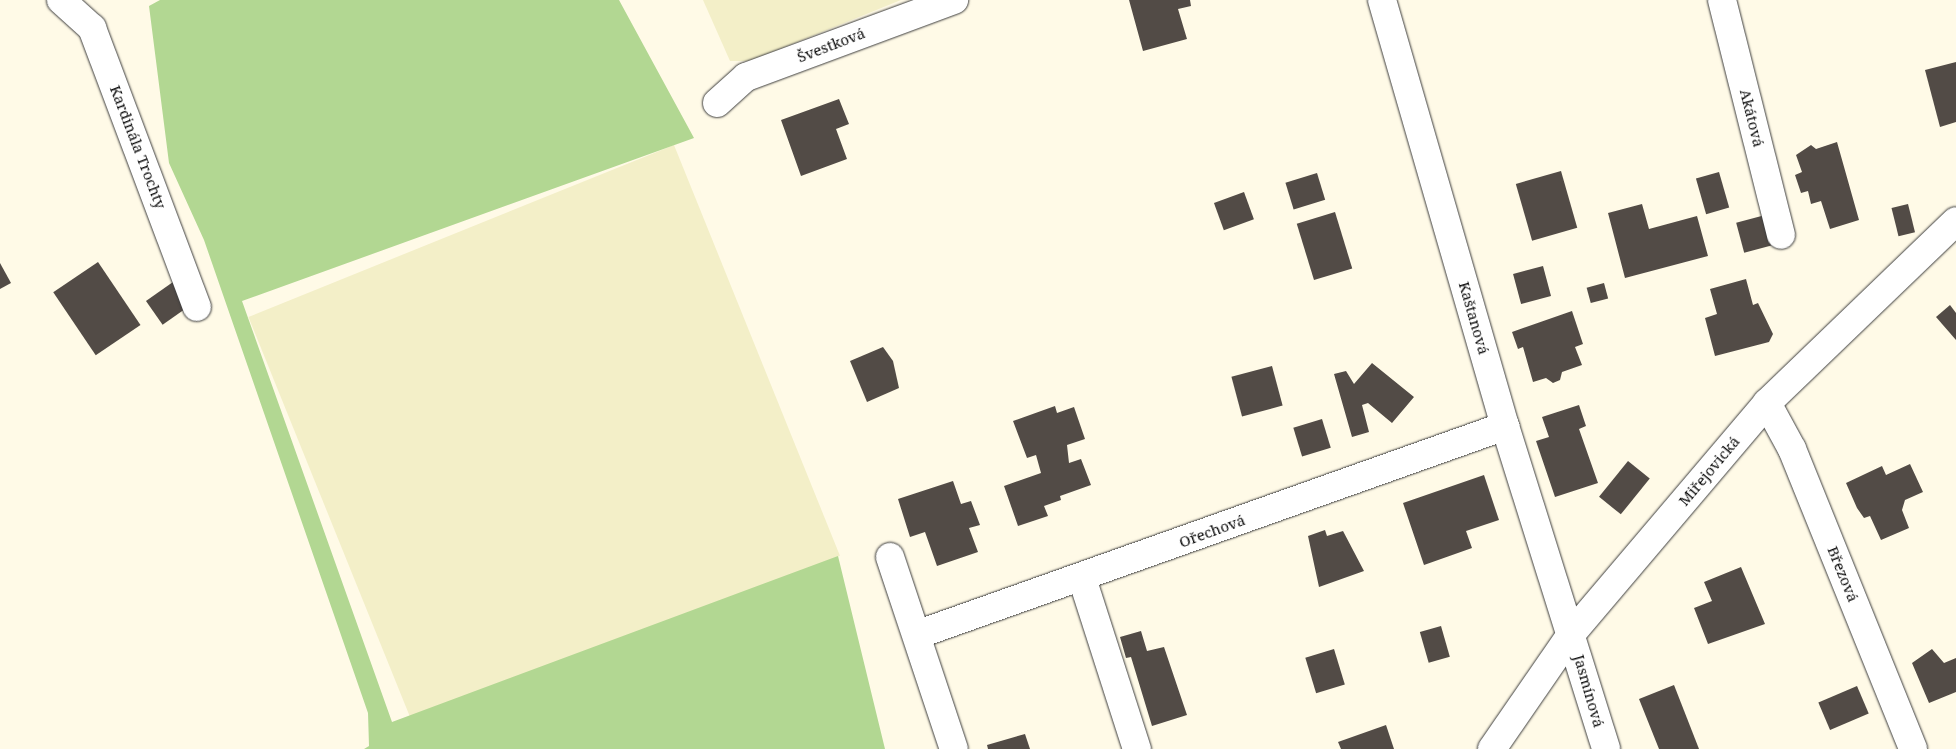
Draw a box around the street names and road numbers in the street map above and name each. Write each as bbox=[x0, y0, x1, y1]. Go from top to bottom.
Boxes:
street label: Švestková bbox=[795, 24, 867, 66]
street label: Kardinála Trochty bbox=[106, 83, 170, 211]
street label: Akátová bbox=[1736, 87, 1768, 149]
street label: Kaštanová bbox=[1455, 280, 1493, 356]
street label: Miřejovická bbox=[1675, 433, 1743, 509]
street label: Ořechová bbox=[1177, 511, 1247, 551]
street label: Březová bbox=[1824, 544, 1862, 604]
street label: Jasmínová bbox=[1570, 652, 1608, 730]

